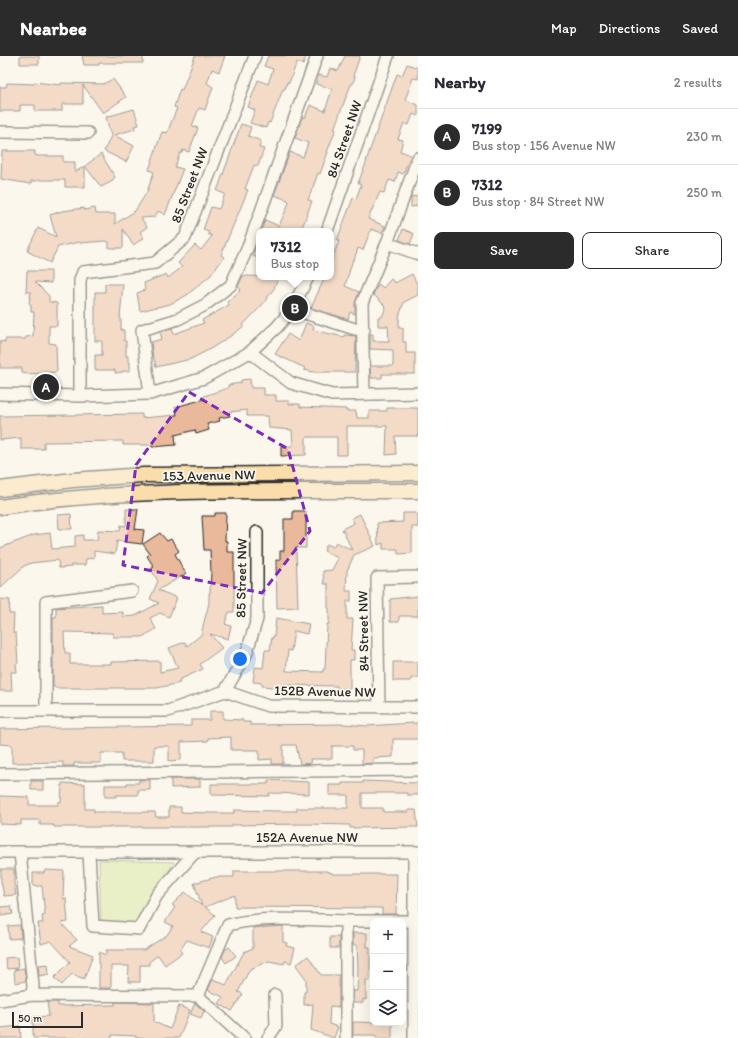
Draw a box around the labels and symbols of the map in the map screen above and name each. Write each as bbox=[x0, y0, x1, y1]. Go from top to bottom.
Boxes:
street label: 84 Street NW bbox=[323, 98, 366, 180]
street label: 85 Street NW bbox=[167, 145, 212, 225]
pin: B bbox=[282, 293, 308, 323]
pin: A bbox=[33, 372, 59, 402]
street label: 153 Avenue NW bbox=[162, 466, 256, 485]
street label: 85 Street NW bbox=[232, 538, 251, 618]
street label: 84 Street NW bbox=[354, 590, 373, 672]
your location bbox=[230, 649, 250, 669]
street label: 152B Avenue NW bbox=[274, 682, 376, 701]
street label: 152A Avenue NW bbox=[256, 829, 358, 846]
scale bar bbox=[12, 1010, 83, 1029]

